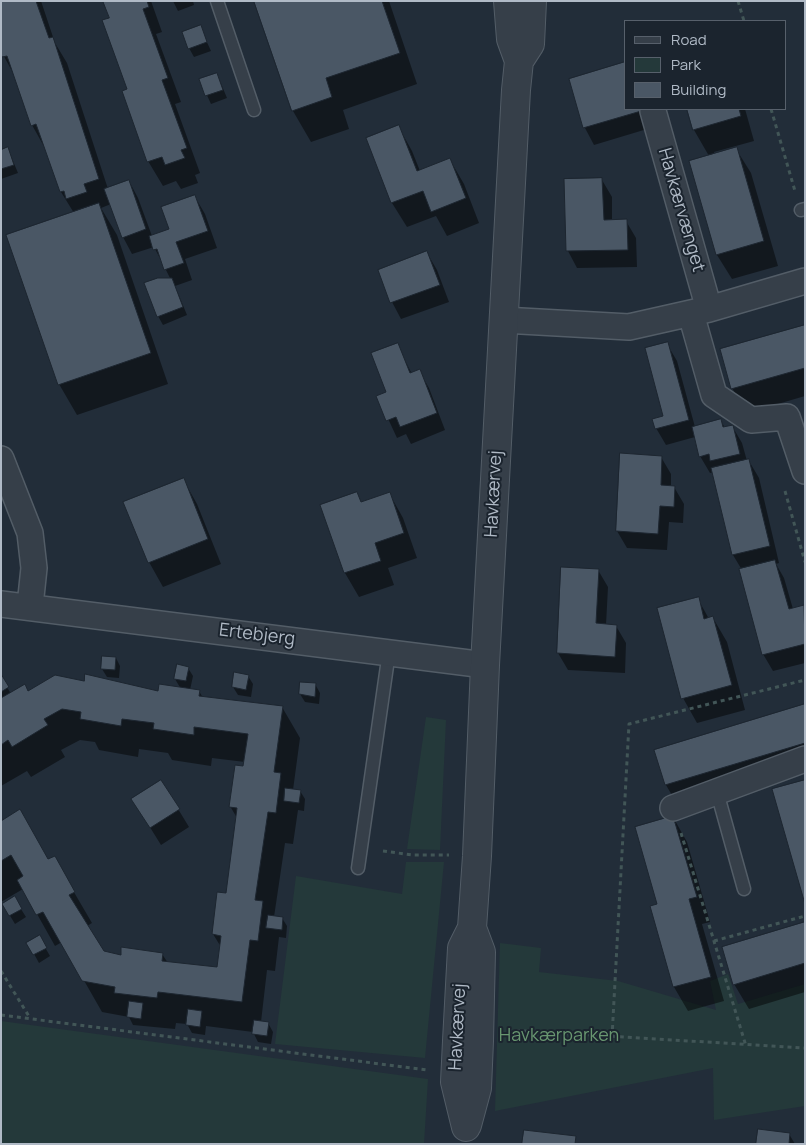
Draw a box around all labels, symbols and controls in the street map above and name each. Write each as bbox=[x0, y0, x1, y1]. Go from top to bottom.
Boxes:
legend bbox=[624, 20, 786, 110]
text: Road bbox=[671, 29, 707, 50]
text: Park bbox=[671, 54, 701, 75]
text: Building bbox=[671, 79, 726, 100]
street label: Havkærvænget bbox=[653, 146, 709, 274]
street label: Havkærvej bbox=[481, 450, 507, 538]
street label: Ertebjerg bbox=[218, 620, 296, 650]
street label: Havkærvej bbox=[445, 983, 471, 1071]
park label: Havkærparken bbox=[499, 1025, 619, 1047]

